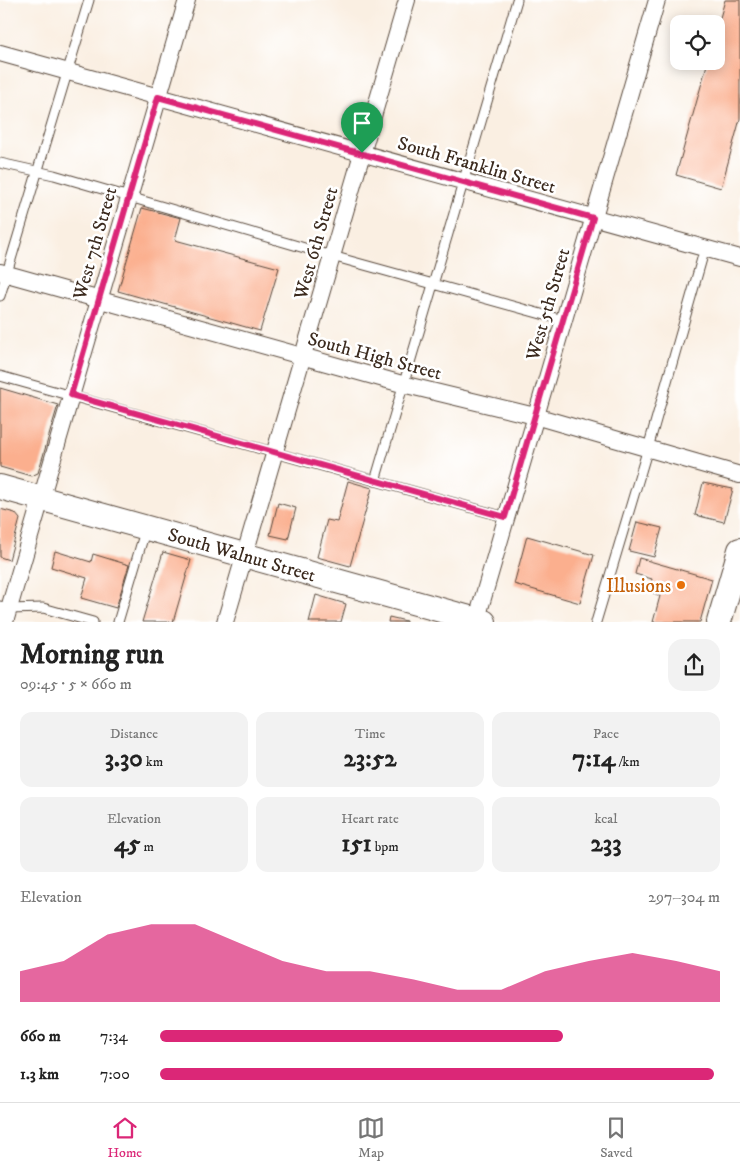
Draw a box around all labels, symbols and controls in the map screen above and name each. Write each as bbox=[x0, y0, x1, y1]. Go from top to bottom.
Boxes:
map controls bbox=[670, 15, 725, 70]
button: locate bbox=[670, 15, 725, 70]
pin bbox=[341, 102, 383, 153]
icon: arrive bbox=[348, 109, 376, 137]
street label: South Franklin Street bbox=[395, 132, 558, 199]
street label: West 7th Street bbox=[68, 185, 122, 303]
street label: West 6th Street bbox=[289, 185, 343, 303]
street label: West 5th Street bbox=[521, 246, 575, 364]
street label: South High Street bbox=[305, 328, 444, 385]
street label: South Walnut Street bbox=[165, 523, 318, 588]
place label: Illusions bbox=[606, 575, 671, 598]
marker: Illusions bbox=[675, 579, 687, 591]
text: Morning run bbox=[20, 637, 164, 672]
button: share bbox=[668, 639, 720, 691]
text: 09:45 · 5 × 660 m bbox=[20, 674, 132, 694]
text: Distance bbox=[110, 725, 158, 743]
text: Time bbox=[355, 725, 385, 743]
text: Pace bbox=[593, 725, 619, 743]
text: 3.30 bbox=[105, 743, 143, 774]
text: 23:52 bbox=[344, 743, 396, 774]
text: 7:14 bbox=[572, 743, 615, 774]
text: km bbox=[143, 753, 163, 771]
text: /km bbox=[615, 753, 640, 771]
text: Elevation bbox=[107, 810, 161, 828]
text: Heart rate bbox=[341, 810, 399, 828]
text: kcal bbox=[595, 810, 617, 828]
text: 45 bbox=[114, 828, 141, 859]
text: 151 bbox=[341, 828, 372, 859]
text: 233 bbox=[591, 828, 621, 859]
text: m bbox=[141, 838, 154, 856]
text: bpm bbox=[372, 838, 399, 856]
text: Elevation bbox=[20, 887, 82, 907]
text: 297–304 m bbox=[648, 887, 720, 907]
text: 660 m bbox=[20, 1026, 61, 1046]
text: 7:34 bbox=[100, 1026, 128, 1046]
text: 1.3 km bbox=[20, 1064, 59, 1084]
text: 7:00 bbox=[100, 1064, 130, 1084]
tab: Home bbox=[108, 1114, 142, 1162]
tab: Map bbox=[357, 1114, 385, 1162]
tab: Saved bbox=[600, 1114, 632, 1162]

